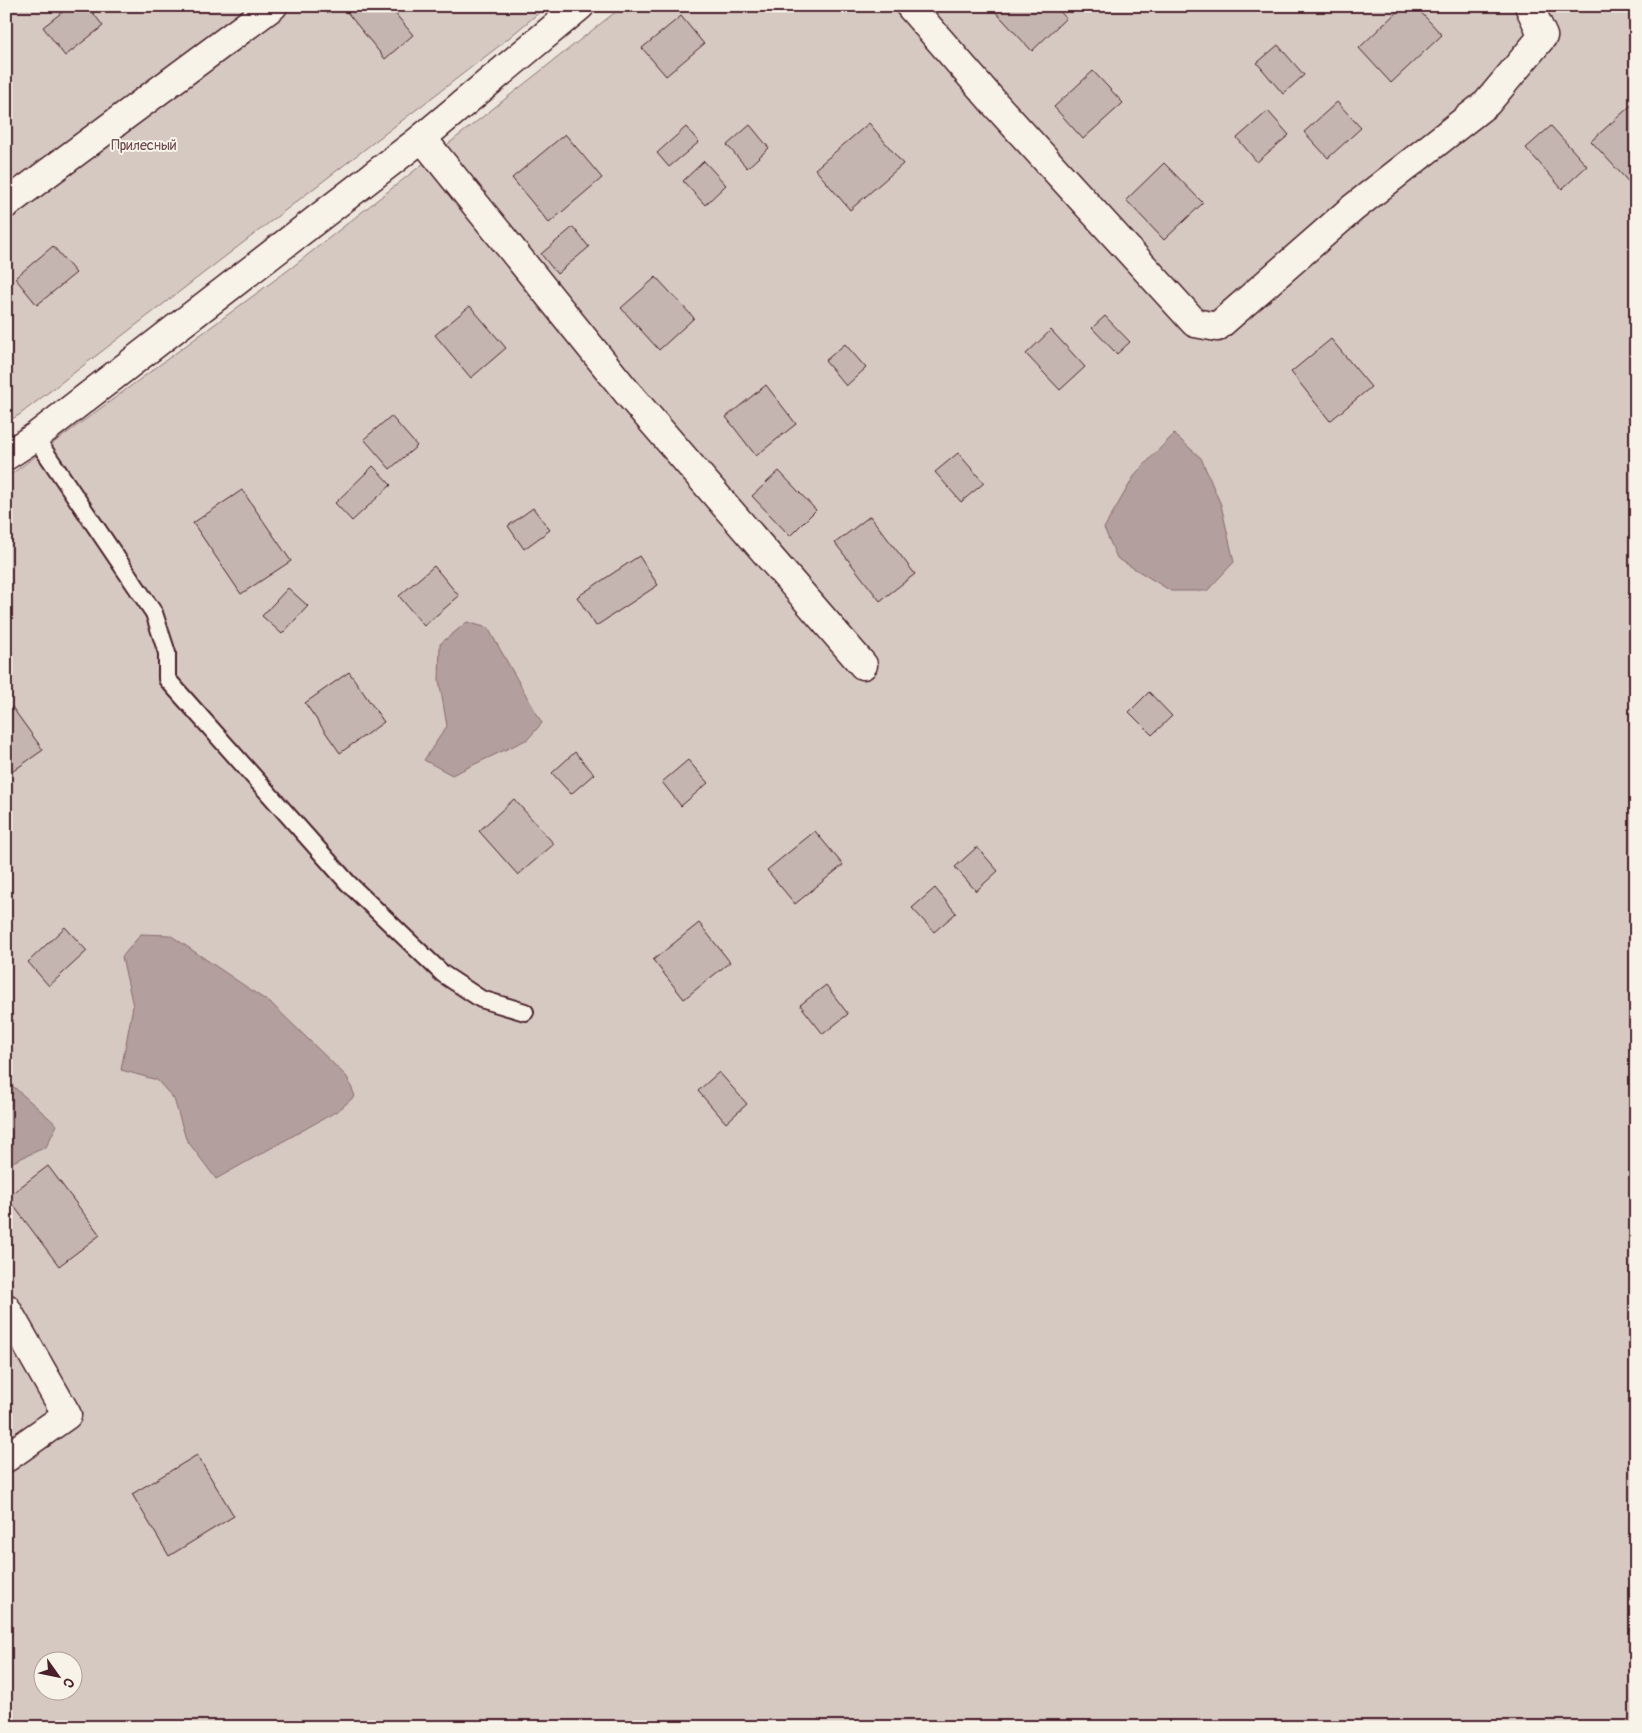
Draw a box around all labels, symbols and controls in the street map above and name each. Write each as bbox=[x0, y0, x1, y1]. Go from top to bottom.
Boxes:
park label: Прилесный bbox=[111, 137, 177, 154]
north arrow bbox=[32, 1650, 82, 1700]
text: С bbox=[59, 1675, 78, 1691]

